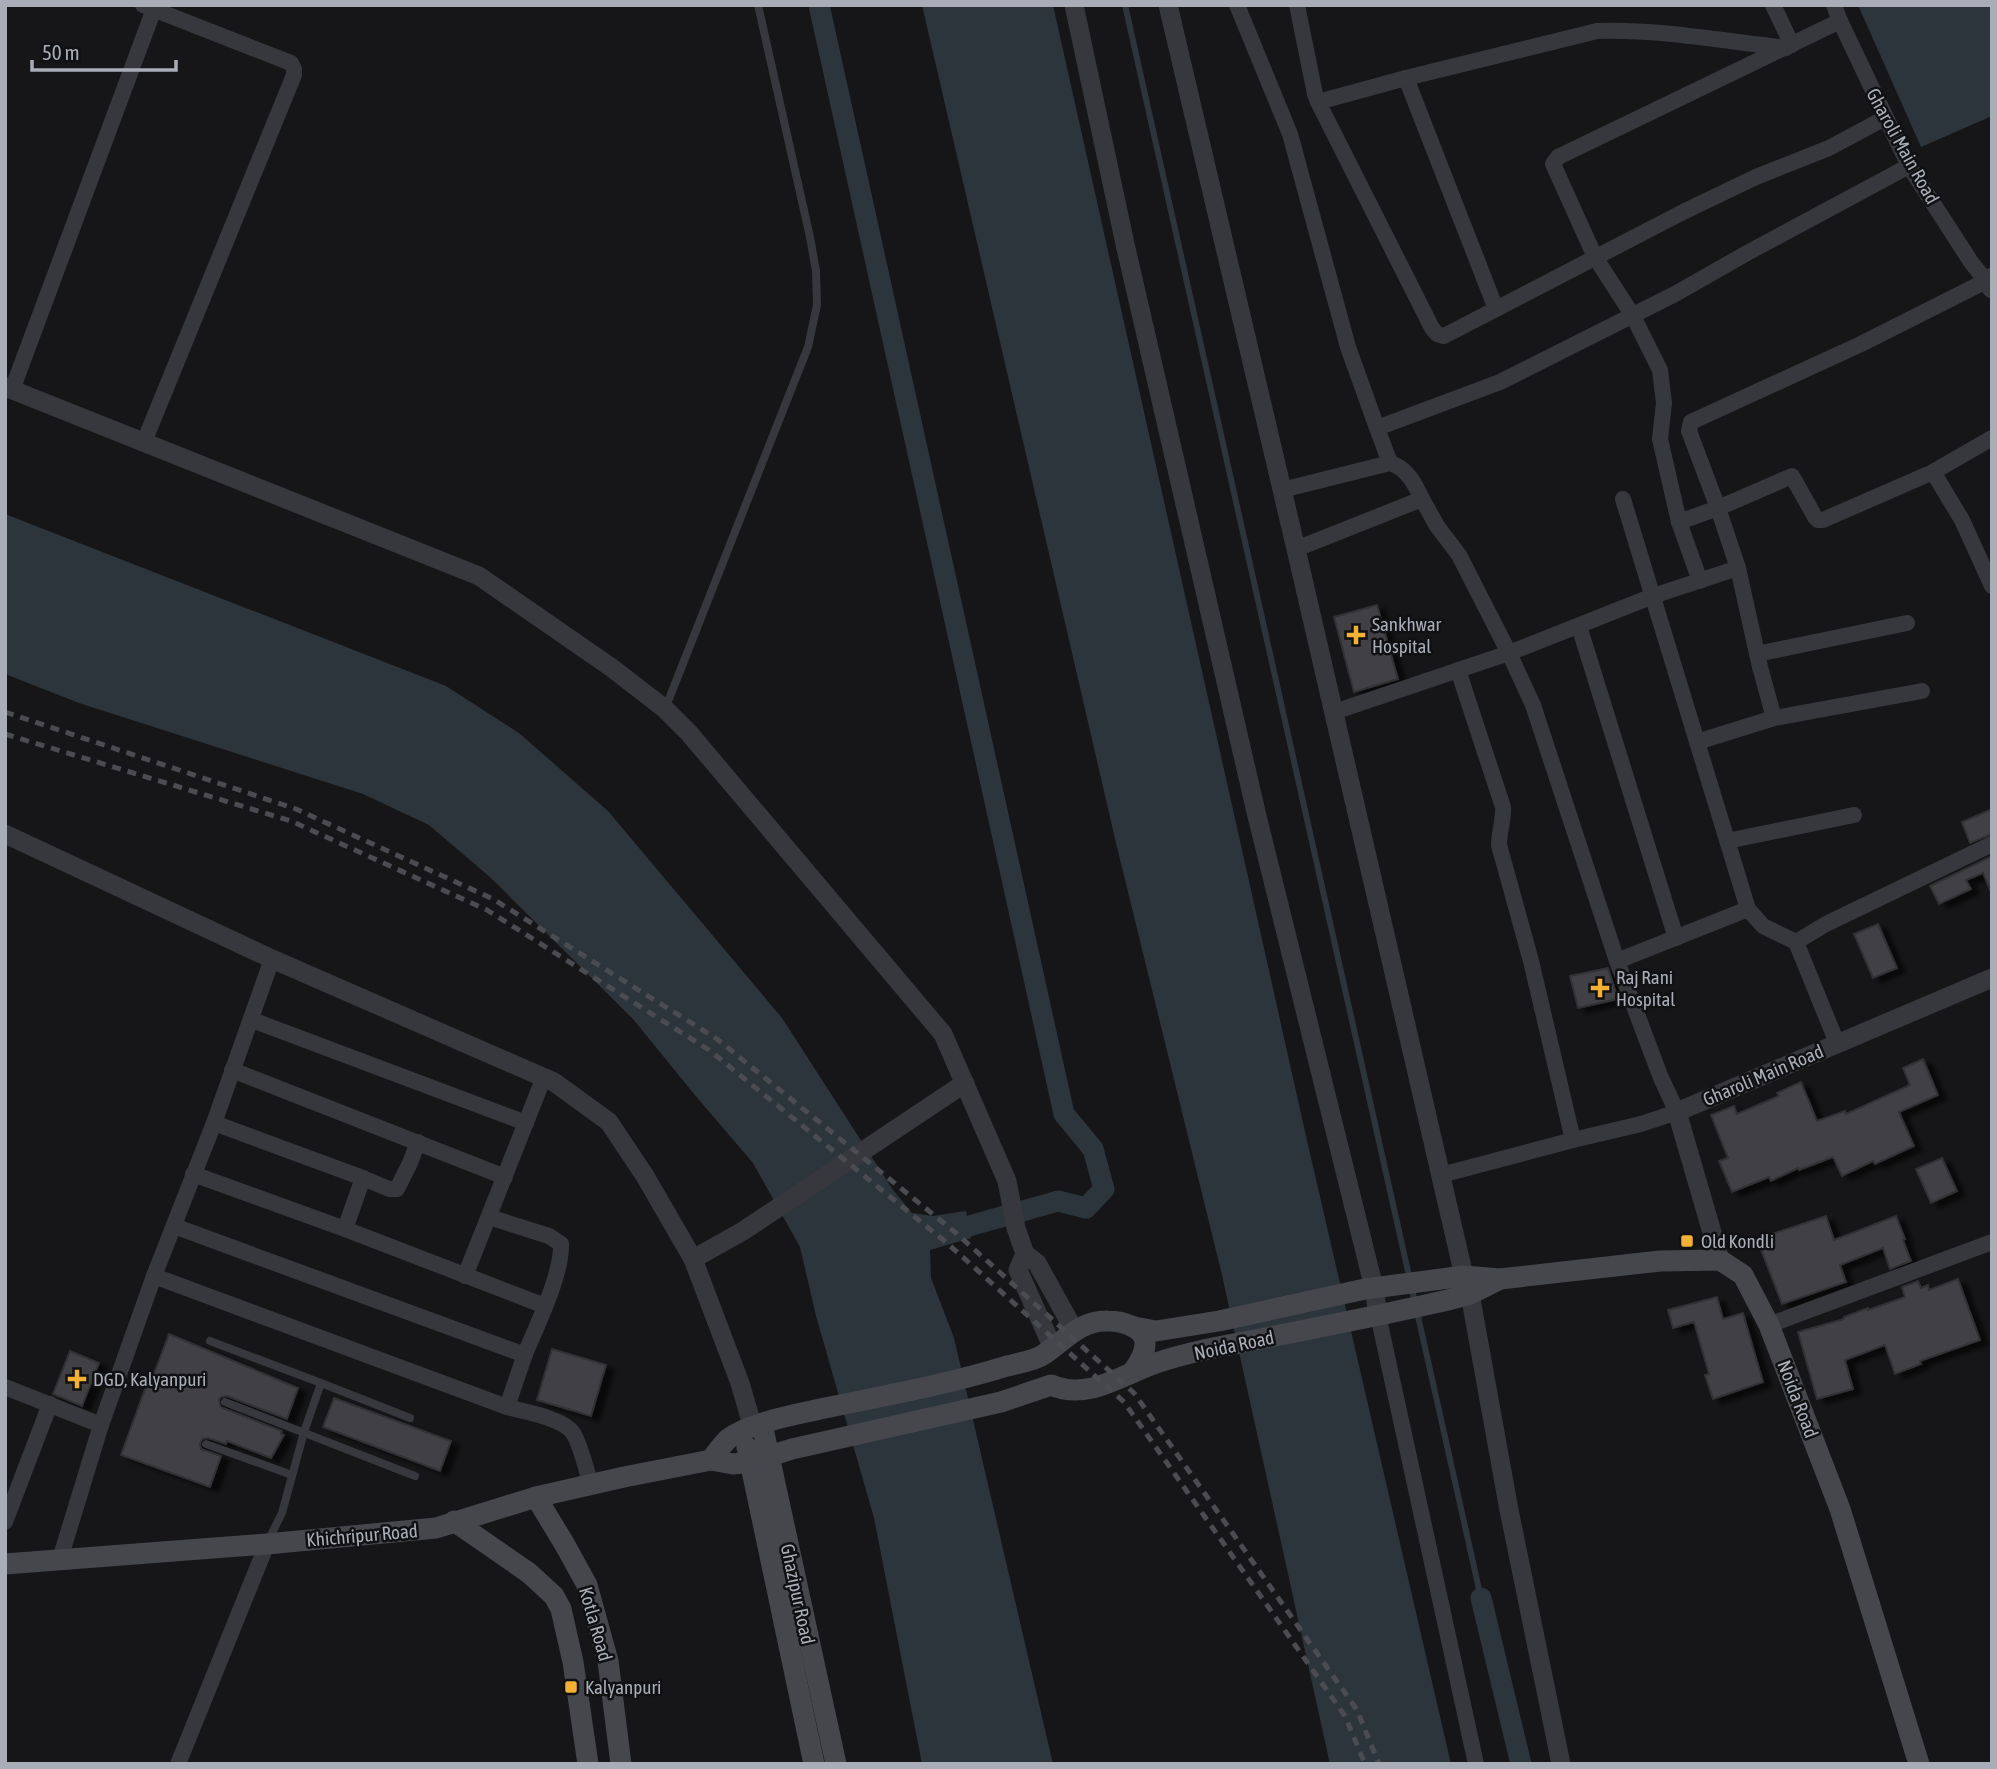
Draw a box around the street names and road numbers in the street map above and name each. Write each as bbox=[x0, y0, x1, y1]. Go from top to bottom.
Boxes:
street label: Gharoli Main Road bbox=[1862, 84, 1944, 208]
street label: Gharoli Main Road bbox=[1699, 1040, 1827, 1110]
street label: Noida Road bbox=[1192, 1326, 1276, 1364]
street label: Noida Road bbox=[1773, 1357, 1823, 1441]
street label: Khichripur Road bbox=[305, 1519, 419, 1551]
street label: Ghazipur Road bbox=[777, 1542, 819, 1646]
street label: Kotla Road bbox=[575, 1584, 617, 1664]

